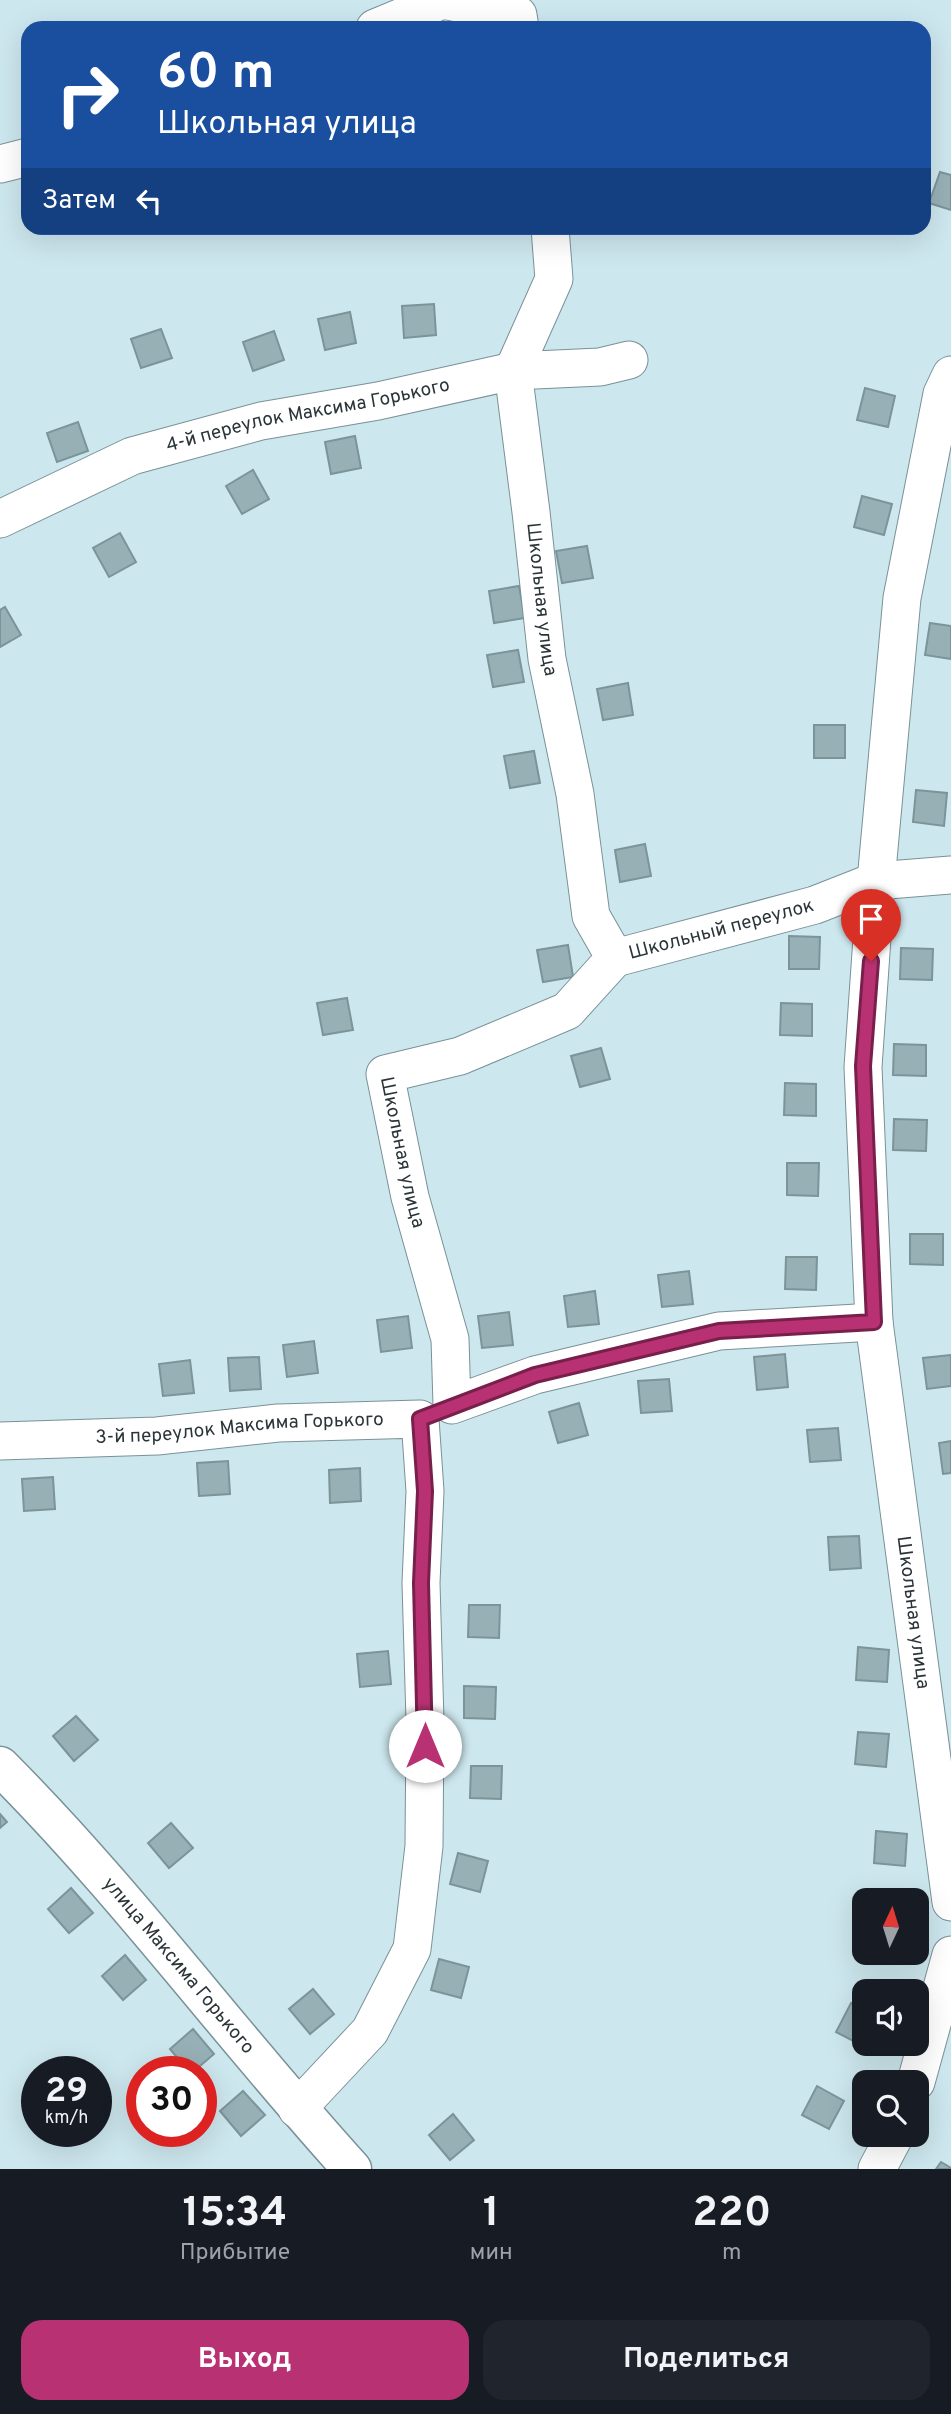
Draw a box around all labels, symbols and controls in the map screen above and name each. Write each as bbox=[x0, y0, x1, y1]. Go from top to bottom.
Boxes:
text: 60 m bbox=[157, 44, 275, 106]
icon: right bbox=[42, 49, 133, 140]
text: Школьная улица bbox=[157, 105, 417, 145]
icon: left bbox=[130, 182, 168, 220]
text: Затем bbox=[42, 185, 116, 218]
street label: 4-й переулок Максима Горького bbox=[163, 373, 452, 458]
street label: Школьная улица bbox=[520, 521, 562, 678]
pin bbox=[841, 889, 901, 961]
street label: Школьный переулок bbox=[626, 894, 817, 966]
icon: arrive bbox=[852, 900, 890, 938]
street label: Школьная улица bbox=[374, 1075, 430, 1231]
street label: 3-й переулок Максима Горького bbox=[95, 1408, 384, 1450]
street label: Школьная улица bbox=[891, 1535, 935, 1691]
position arrow bbox=[388, 1709, 462, 1783]
street label: улица Максима Горького bbox=[97, 1873, 259, 2059]
north arrow bbox=[852, 1888, 929, 1965]
map controls bbox=[852, 1888, 929, 2147]
button: sound bbox=[852, 1979, 929, 2056]
speed limit sign: 30 bbox=[126, 2056, 217, 2147]
text: 29 bbox=[45, 2070, 88, 2114]
button: search bbox=[852, 2070, 929, 2147]
text: km/h bbox=[45, 2107, 88, 2130]
text: 15:34 bbox=[182, 2188, 287, 2241]
text: 1 bbox=[483, 2188, 500, 2241]
text: 220 bbox=[692, 2188, 771, 2241]
text: Прибытие bbox=[180, 2239, 290, 2268]
text: мин bbox=[470, 2239, 513, 2268]
text: m bbox=[722, 2239, 742, 2268]
button: Выход bbox=[21, 2320, 469, 2400]
button: Поделиться bbox=[483, 2320, 930, 2400]

